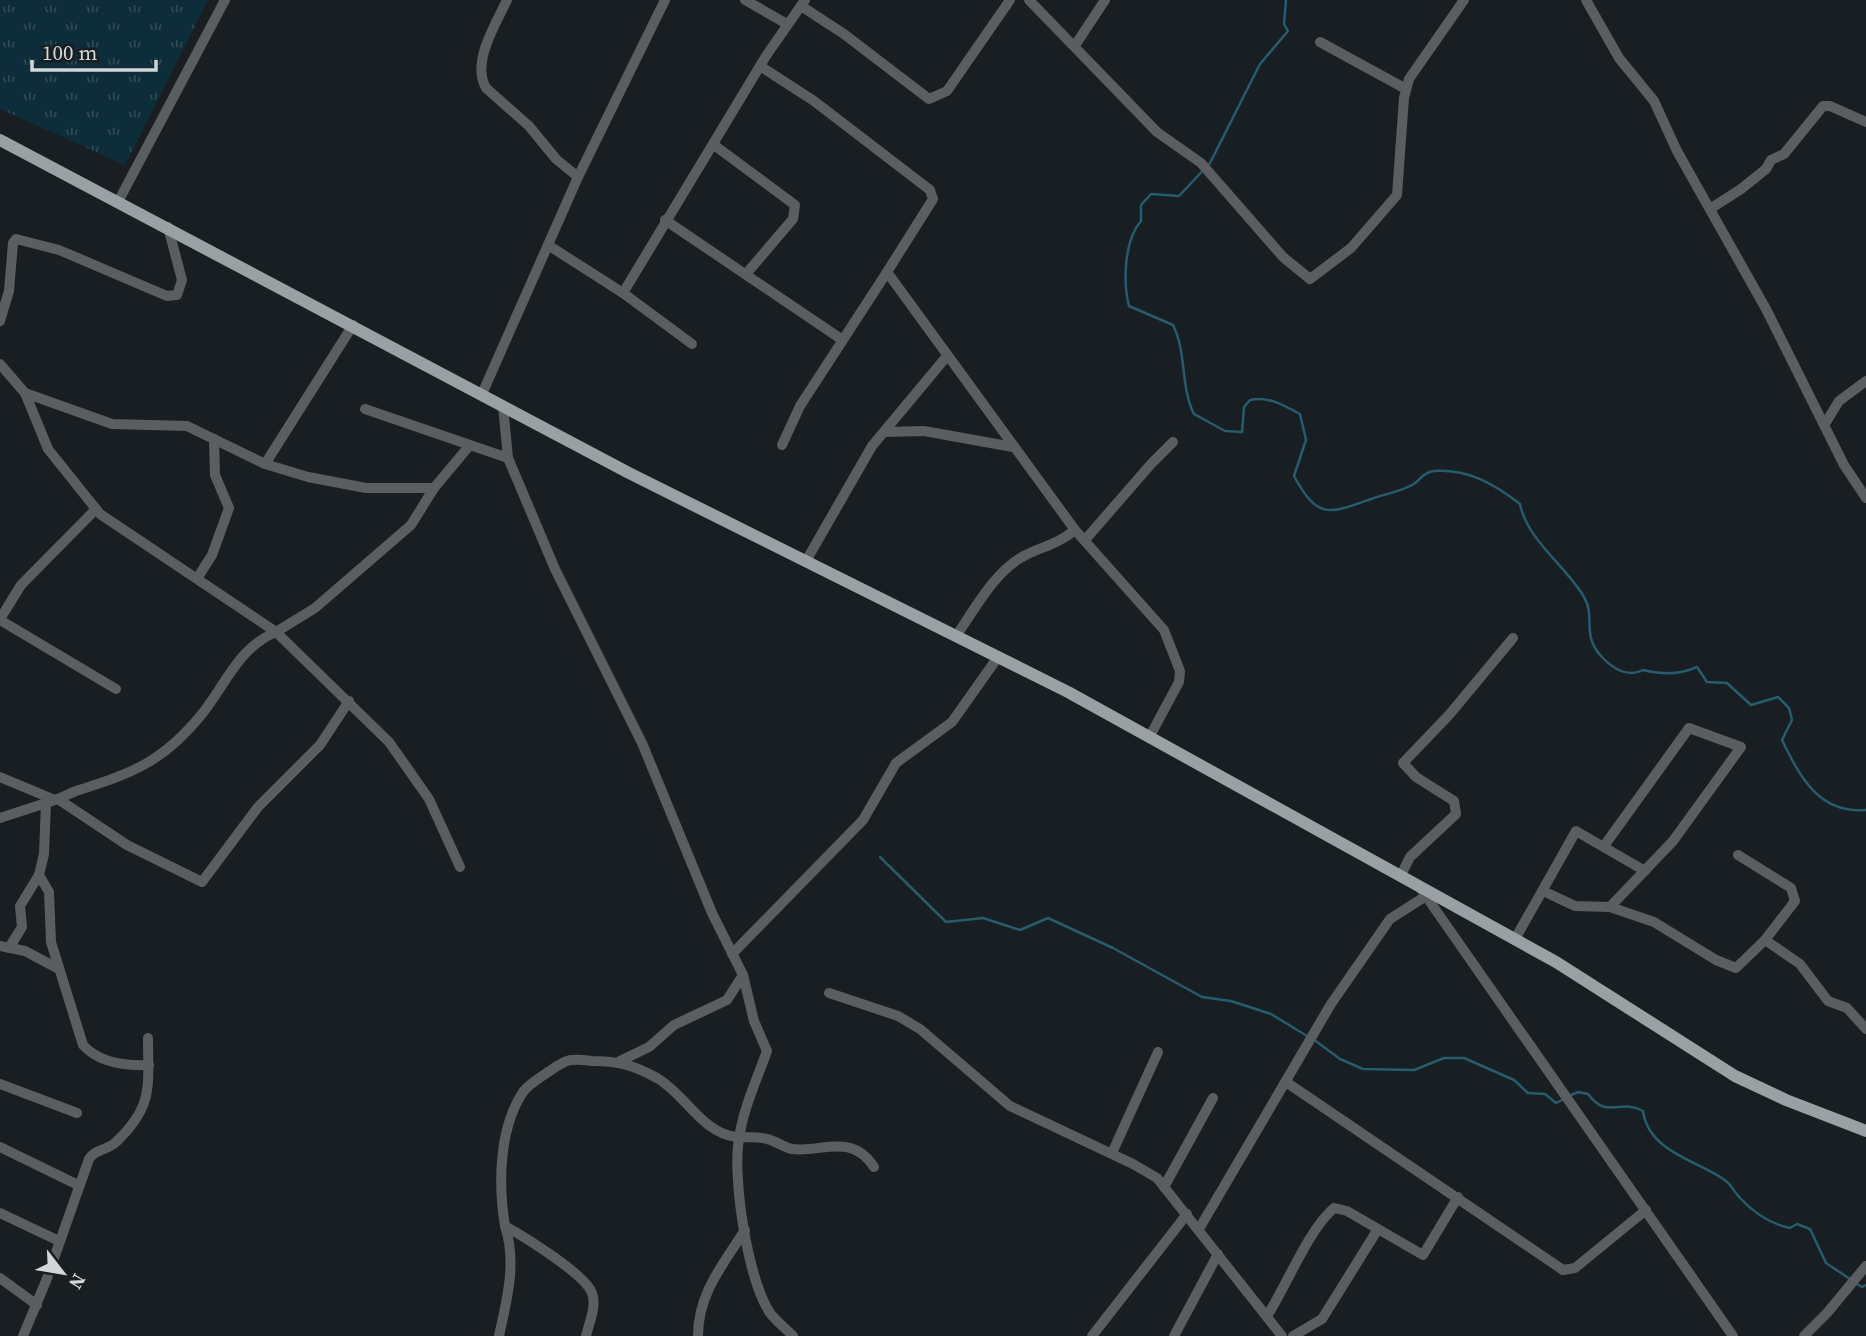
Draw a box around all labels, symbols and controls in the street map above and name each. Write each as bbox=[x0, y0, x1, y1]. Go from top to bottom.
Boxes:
scale bar bbox=[32, 28, 156, 72]
text: 100 m bbox=[42, 38, 97, 67]
north arrow bbox=[28, 1238, 98, 1308]
text: N bbox=[63, 1269, 92, 1295]

